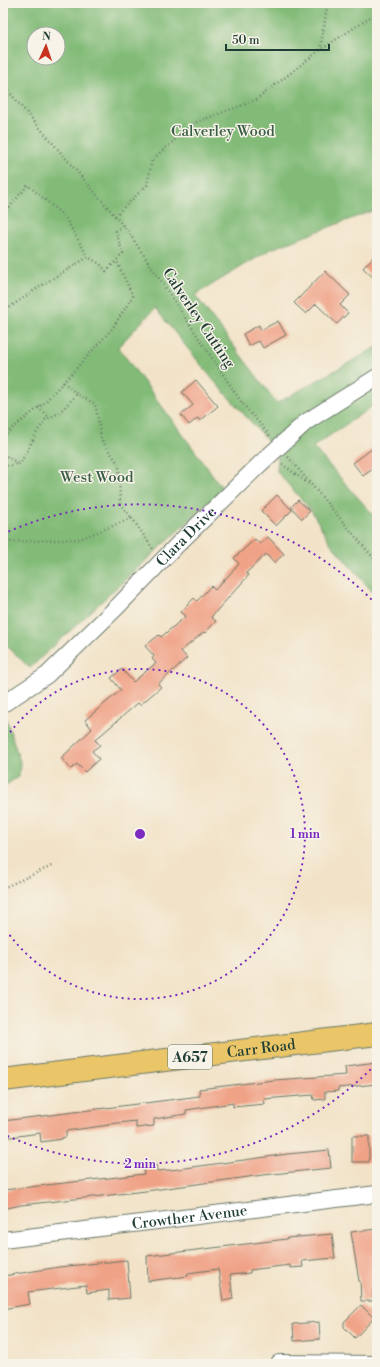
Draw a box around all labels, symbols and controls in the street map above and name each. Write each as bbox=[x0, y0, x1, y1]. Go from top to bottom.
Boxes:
north arrow bbox=[26, 26, 66, 66]
scale bar bbox=[226, 26, 329, 52]
text: N bbox=[42, 30, 51, 44]
text: 50 m bbox=[232, 33, 260, 48]
park label: Calverley Wood bbox=[171, 122, 275, 141]
street label: Calverley Cutting bbox=[158, 264, 239, 372]
park label: West Wood bbox=[59, 468, 134, 487]
street label: Clara Drive bbox=[152, 503, 221, 571]
centre of rings bbox=[133, 827, 147, 841]
text: 1 min bbox=[290, 827, 321, 842]
street label: Carr Road bbox=[226, 1035, 297, 1062]
road number: A657 bbox=[168, 1045, 212, 1069]
text: 2 min bbox=[124, 1157, 156, 1172]
street label: Crowther Avenue bbox=[131, 1201, 248, 1234]

